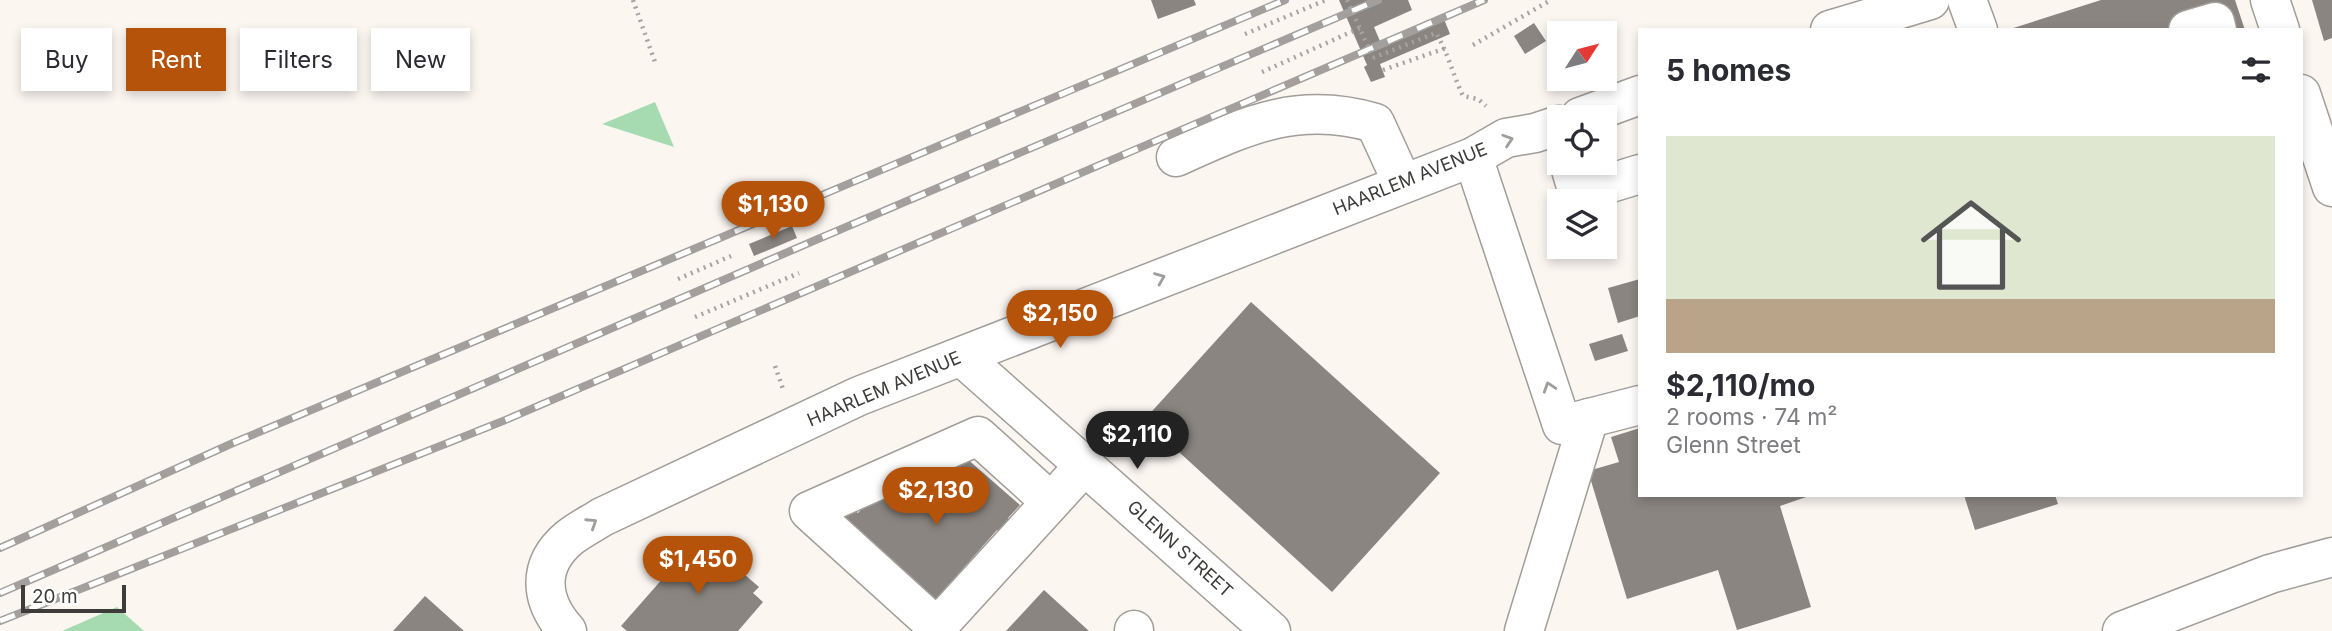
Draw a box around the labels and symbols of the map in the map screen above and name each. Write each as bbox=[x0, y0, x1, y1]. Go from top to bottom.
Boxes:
north arrow bbox=[1547, 21, 1617, 91]
one-way arrow bbox=[1502, 134, 1514, 148]
street label: HAARLEM AVENUE bbox=[1330, 138, 1490, 219]
pin: $1,130 bbox=[716, 182, 830, 241]
one-way arrow bbox=[1154, 273, 1166, 287]
pin: $2,150 bbox=[1003, 290, 1117, 350]
street label: HAARLEM AVENUE bbox=[804, 347, 964, 430]
one-way arrow bbox=[1543, 382, 1558, 394]
pin: $2,110 bbox=[1080, 412, 1194, 471]
pin: $2,130 bbox=[879, 468, 993, 527]
street label: GLENN STREET bbox=[1123, 496, 1237, 601]
one-way arrow bbox=[584, 519, 597, 532]
pin: $1,450 bbox=[641, 536, 755, 596]
scale bar bbox=[21, 582, 126, 614]

